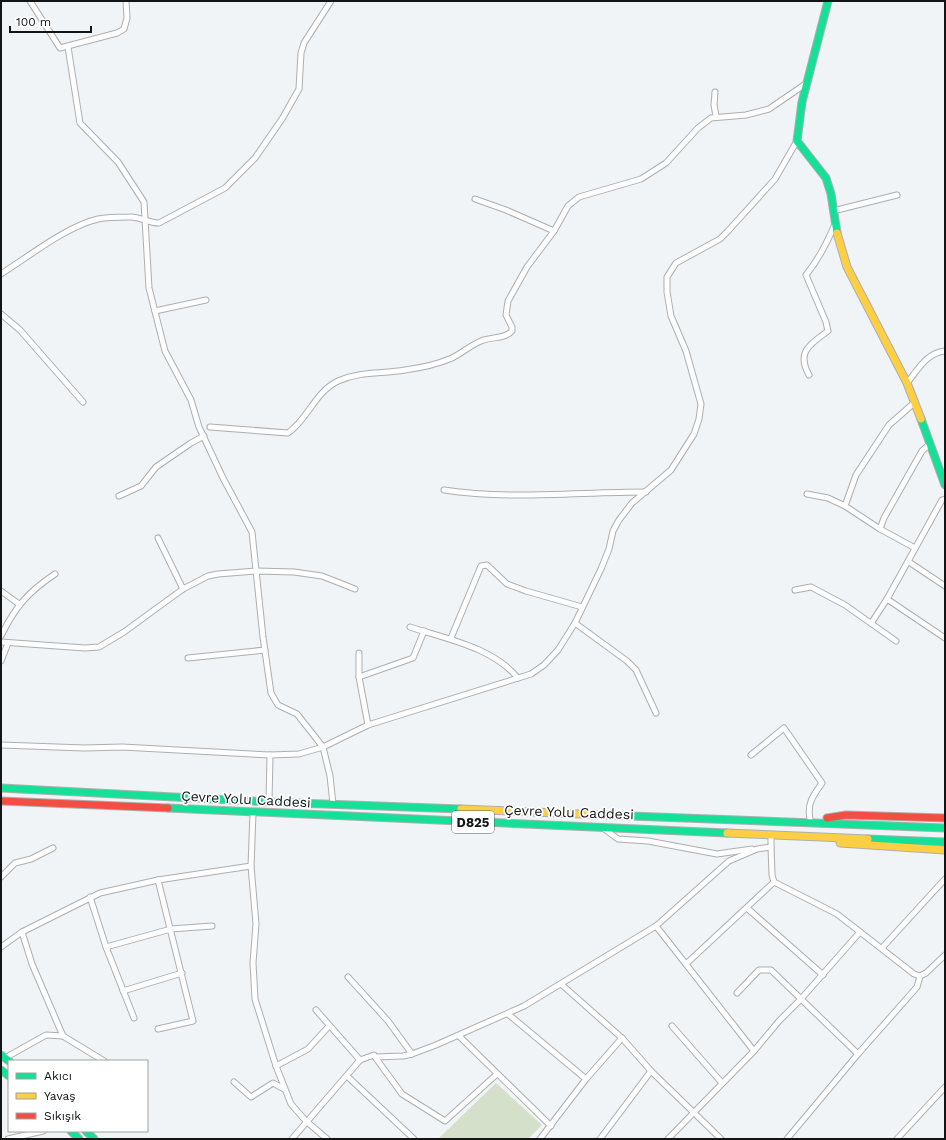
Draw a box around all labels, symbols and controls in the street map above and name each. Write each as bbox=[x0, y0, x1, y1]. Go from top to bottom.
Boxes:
scale bar bbox=[10, 8, 91, 34]
text: 100 m bbox=[16, 15, 51, 29]
street label: Çevre Yolu Caddesi bbox=[181, 788, 311, 810]
street label: Çevre Yolu Caddesi bbox=[504, 802, 634, 822]
road number: D825 bbox=[452, 811, 494, 833]
legend bbox=[8, 1060, 148, 1132]
text: Akıcı bbox=[44, 1069, 72, 1083]
text: Yavaş bbox=[44, 1089, 76, 1103]
text: Sıkışık bbox=[44, 1109, 81, 1123]

